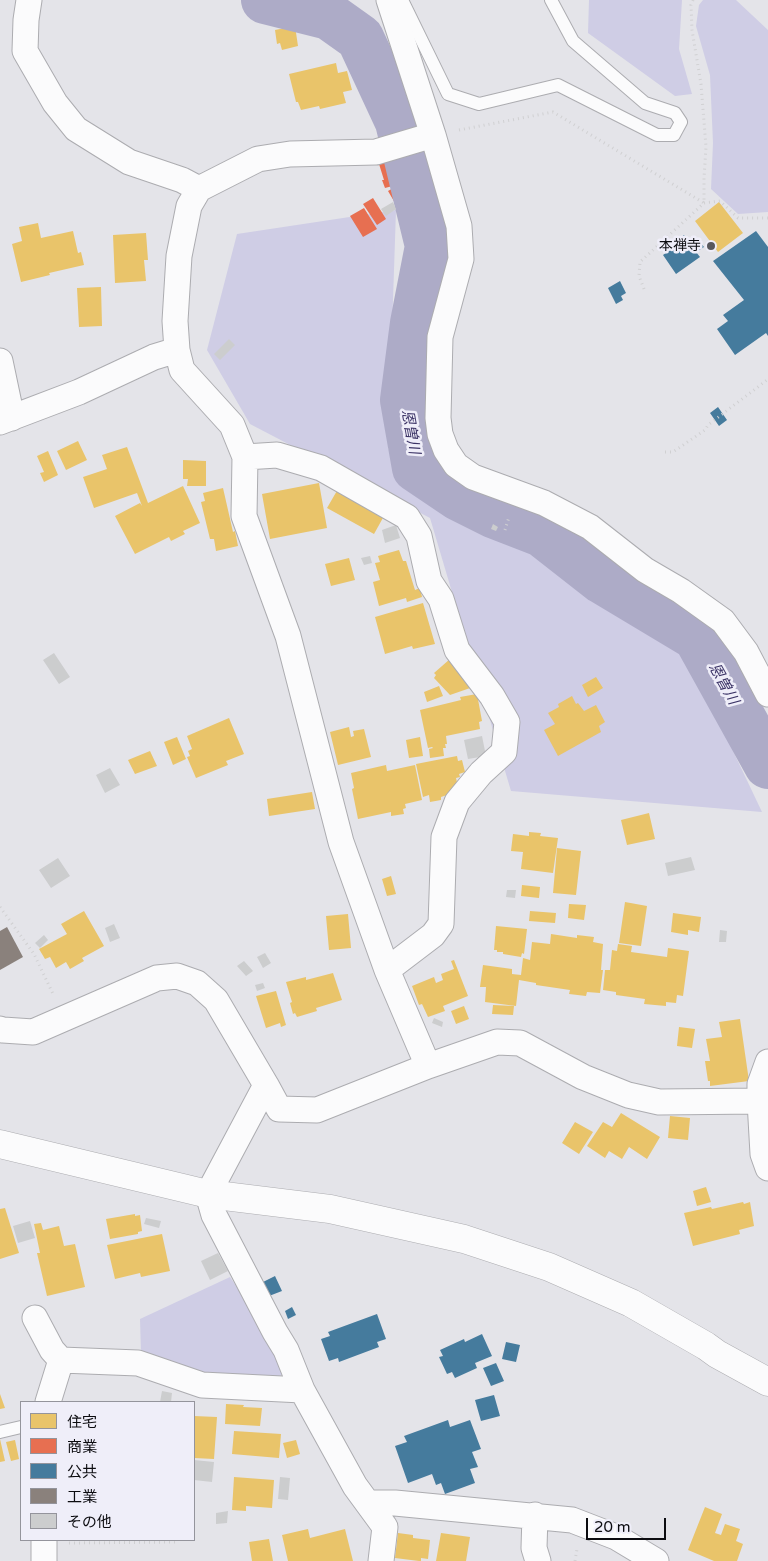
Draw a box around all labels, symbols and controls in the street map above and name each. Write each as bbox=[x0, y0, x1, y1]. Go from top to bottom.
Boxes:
place label: 本禅寺 bbox=[659, 238, 701, 254]
marker: 本禅寺 bbox=[705, 240, 717, 252]
water label: 恩曽川 bbox=[397, 408, 423, 456]
water label: 恩曽川 bbox=[704, 660, 742, 708]
legend bbox=[20, 1401, 195, 1541]
text: 住宅 bbox=[67, 1413, 97, 1431]
text: 商業 bbox=[67, 1438, 97, 1456]
text: 公共 bbox=[67, 1463, 97, 1481]
text: 工業 bbox=[67, 1488, 97, 1506]
scale bar bbox=[588, 1508, 668, 1540]
text: その他 bbox=[67, 1513, 112, 1531]
text: 20 m bbox=[594, 1518, 631, 1536]

